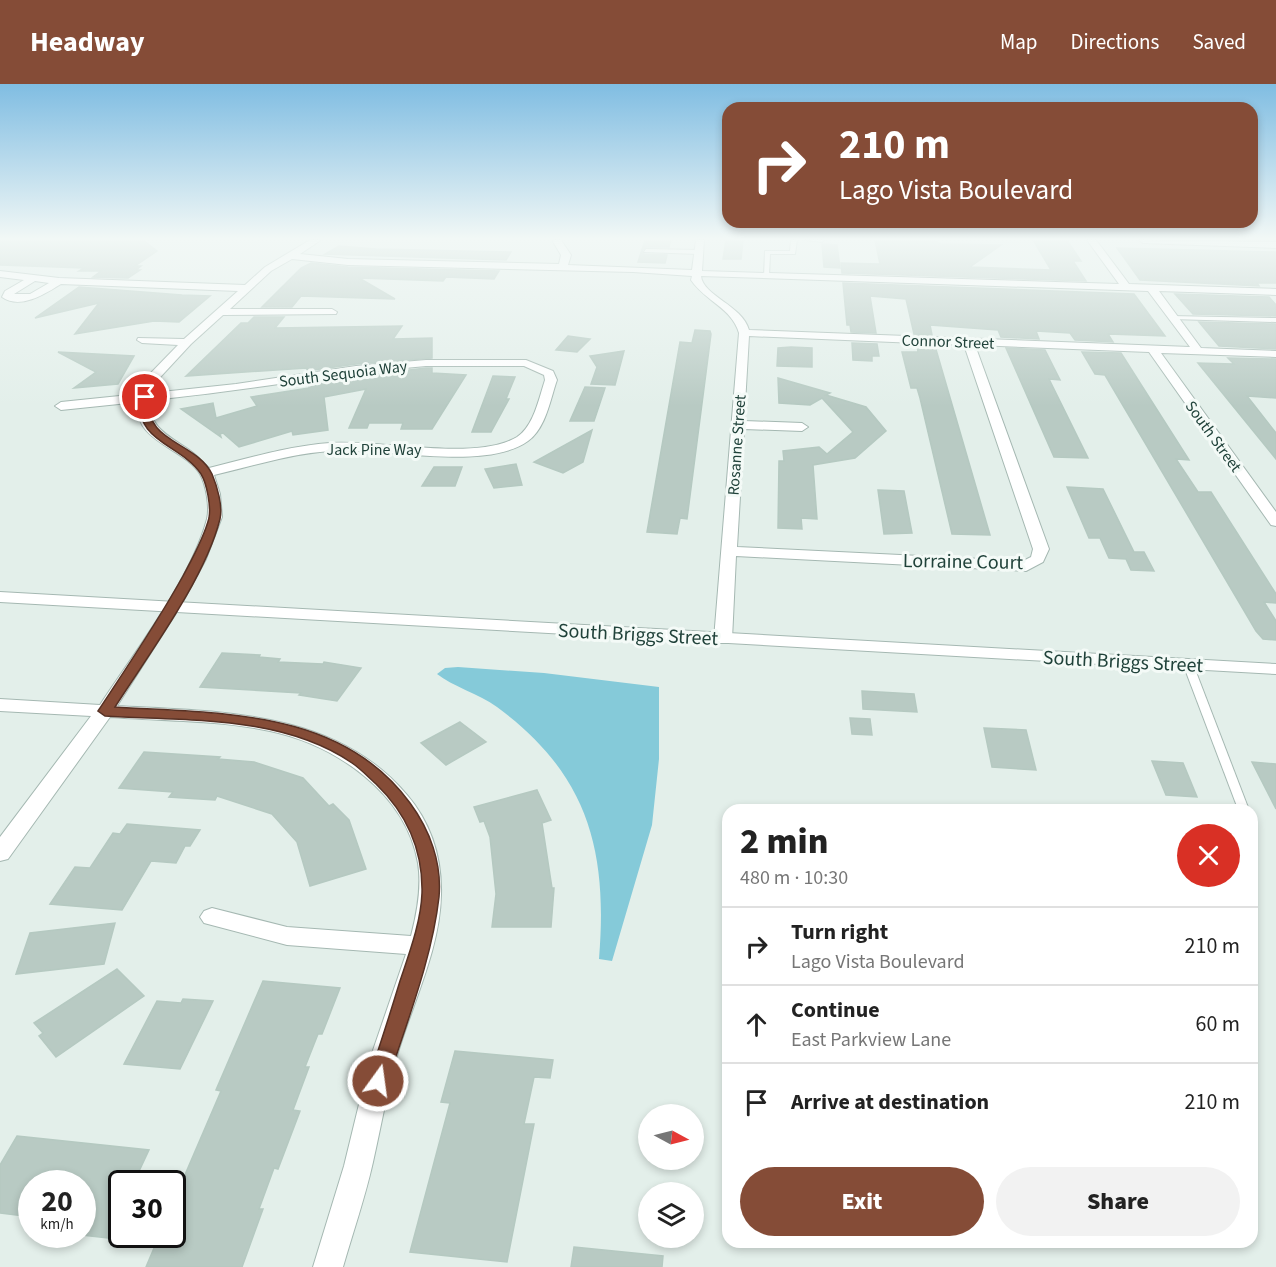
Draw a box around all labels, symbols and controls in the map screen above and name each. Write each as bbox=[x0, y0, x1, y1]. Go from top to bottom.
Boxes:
text: Headway bbox=[30, 22, 145, 62]
text: Map bbox=[1000, 27, 1038, 57]
text: Directions bbox=[1071, 27, 1159, 57]
text: Saved bbox=[1192, 27, 1246, 57]
text: 210 m bbox=[839, 115, 950, 175]
icon: right bbox=[740, 126, 818, 204]
text: Lago Vista Boulevard bbox=[839, 171, 1073, 210]
street label: Connor Street bbox=[901, 329, 995, 355]
street label: South Sequoia Way bbox=[278, 355, 409, 393]
pin bbox=[119, 371, 170, 422]
icon: arrive bbox=[128, 380, 161, 413]
street label: Rosanne Street bbox=[722, 393, 752, 496]
street label: South Street bbox=[1180, 396, 1247, 477]
street label: Jack Pine Way bbox=[327, 439, 422, 461]
street label: Lorraine Court bbox=[903, 547, 1024, 577]
street label: South Briggs Street bbox=[557, 617, 719, 653]
street label: South Briggs Street bbox=[1042, 644, 1204, 680]
text: 2 min bbox=[740, 816, 828, 867]
button: close bbox=[1177, 824, 1240, 887]
text: 480 m · 10:30 bbox=[740, 864, 848, 892]
text: Turn right bbox=[791, 916, 888, 948]
icon: right bbox=[740, 930, 773, 963]
text: 210 m bbox=[1185, 930, 1240, 962]
text: Lago Vista Boulevard bbox=[791, 948, 965, 976]
text: Continue bbox=[791, 994, 880, 1026]
icon: ahead bbox=[740, 1008, 773, 1041]
text: 60 m bbox=[1195, 1008, 1240, 1040]
text: East Parkview Lane bbox=[791, 1026, 951, 1054]
position arrow bbox=[346, 1049, 410, 1113]
icon: arrive bbox=[740, 1086, 773, 1119]
text: Arrive at destination bbox=[791, 1086, 989, 1118]
text: 210 m bbox=[1185, 1086, 1240, 1118]
north arrow bbox=[638, 1104, 704, 1170]
map controls bbox=[638, 1104, 704, 1248]
button: Exit bbox=[740, 1167, 984, 1236]
button: Share bbox=[996, 1167, 1240, 1236]
speed limit sign: 30 bbox=[108, 1170, 186, 1248]
text: 20 bbox=[41, 1180, 73, 1223]
button: layers bbox=[638, 1182, 704, 1248]
text: km/h bbox=[40, 1214, 74, 1235]

